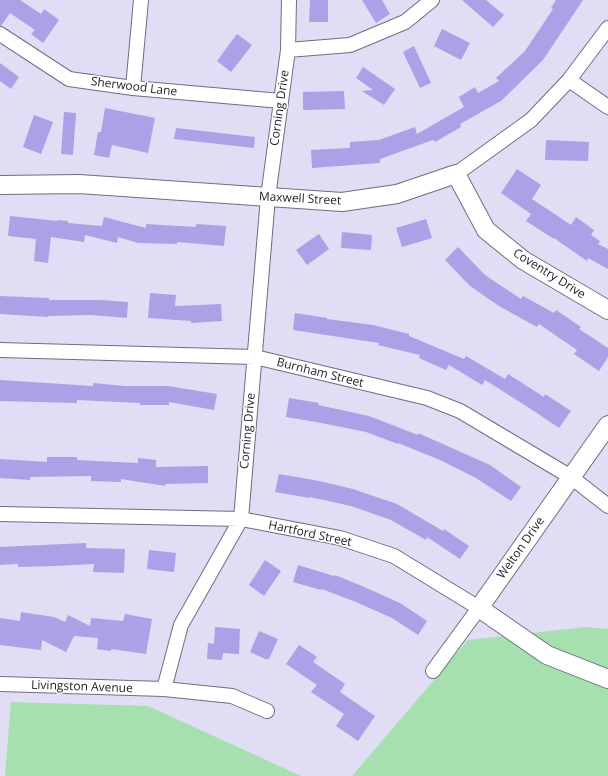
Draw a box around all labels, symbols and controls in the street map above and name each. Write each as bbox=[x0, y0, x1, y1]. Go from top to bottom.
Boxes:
street label: Corning Drive bbox=[268, 69, 292, 147]
street label: Sherwood Lane bbox=[90, 75, 178, 99]
street label: Maxwell Street bbox=[258, 190, 342, 208]
street label: Coventry Drive bbox=[510, 246, 588, 302]
street label: Burnham Street bbox=[275, 355, 365, 391]
street label: Corning Drive bbox=[237, 392, 259, 470]
street label: Welton Drive bbox=[494, 514, 548, 582]
street label: Hartford Street bbox=[267, 518, 353, 550]
street label: Livingston Avenue bbox=[31, 678, 133, 696]

